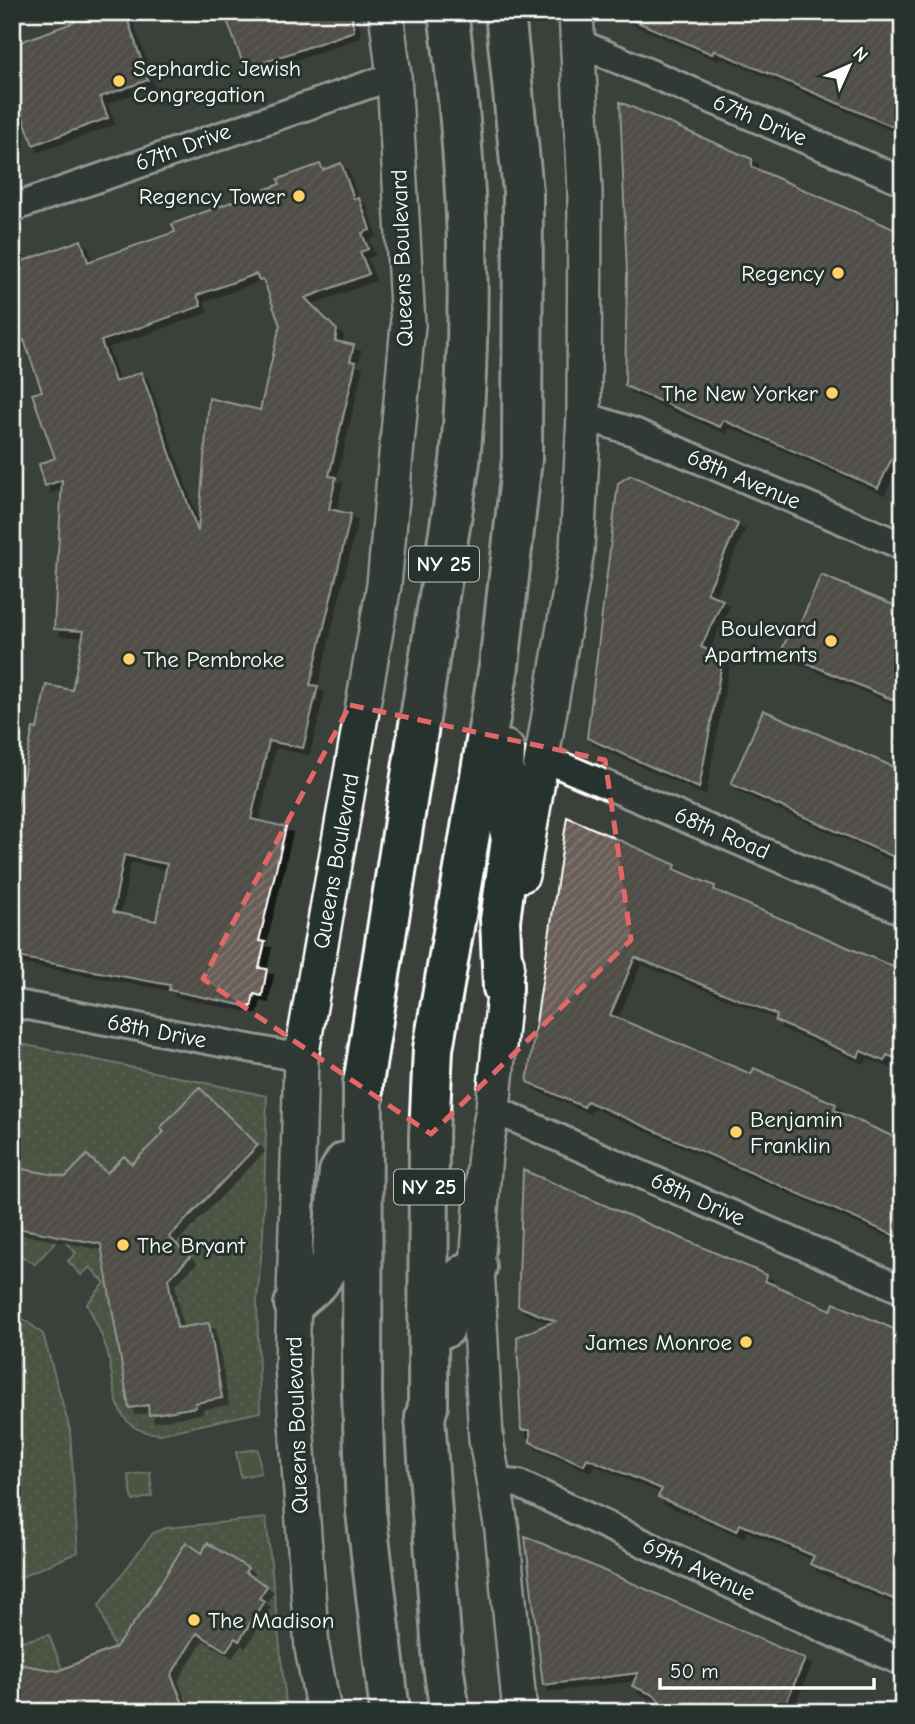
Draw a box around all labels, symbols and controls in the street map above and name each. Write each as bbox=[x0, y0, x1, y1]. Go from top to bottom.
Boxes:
north arrow bbox=[814, 32, 884, 102]
text: N bbox=[848, 43, 872, 67]
place label: Sephardic Jewish Congregation bbox=[133, 55, 301, 108]
marker: Sephardic Jewish Congregation bbox=[111, 73, 127, 89]
street label: 67th Drive bbox=[709, 88, 811, 152]
street label: 67th Drive bbox=[132, 117, 234, 177]
street label: Queens Boulevard bbox=[385, 169, 419, 347]
place label: Regency Tower bbox=[139, 183, 286, 210]
marker: Regency Tower bbox=[291, 188, 307, 204]
place label: Regency bbox=[741, 260, 825, 287]
marker: Regency bbox=[830, 265, 846, 281]
place label: The New Yorker bbox=[661, 380, 819, 407]
marker: The New Yorker bbox=[824, 385, 840, 401]
street label: 68th Avenue bbox=[683, 443, 805, 515]
road number: NY 25 bbox=[409, 546, 479, 582]
place label: Boulevard Apartments bbox=[704, 615, 817, 668]
marker: Boulevard Apartments bbox=[823, 633, 839, 649]
place label: The Pembroke bbox=[143, 646, 284, 673]
marker: The Pembroke bbox=[121, 651, 137, 667]
street label: Queens Boulevard bbox=[307, 771, 365, 951]
street label: 68th Road bbox=[670, 801, 774, 865]
street label: 68th Drive bbox=[105, 1008, 209, 1054]
place label: Benjamin Franklin bbox=[750, 1106, 843, 1159]
marker: Benjamin Franklin bbox=[728, 1124, 744, 1140]
street label: 68th Drive bbox=[647, 1166, 749, 1232]
road number: NY 25 bbox=[394, 1170, 464, 1204]
place label: The Bryant bbox=[137, 1232, 246, 1259]
marker: The Bryant bbox=[115, 1237, 131, 1253]
place label: James Monroe bbox=[585, 1329, 732, 1356]
marker: James Monroe bbox=[738, 1334, 754, 1350]
street label: Queens Boulevard bbox=[280, 1336, 314, 1514]
street label: 69th Avenue bbox=[638, 1531, 760, 1607]
place label: The Madison bbox=[208, 1607, 334, 1634]
marker: The Madison bbox=[186, 1612, 202, 1628]
scale bar bbox=[660, 1647, 873, 1691]
text: 50 m bbox=[670, 1659, 719, 1683]

